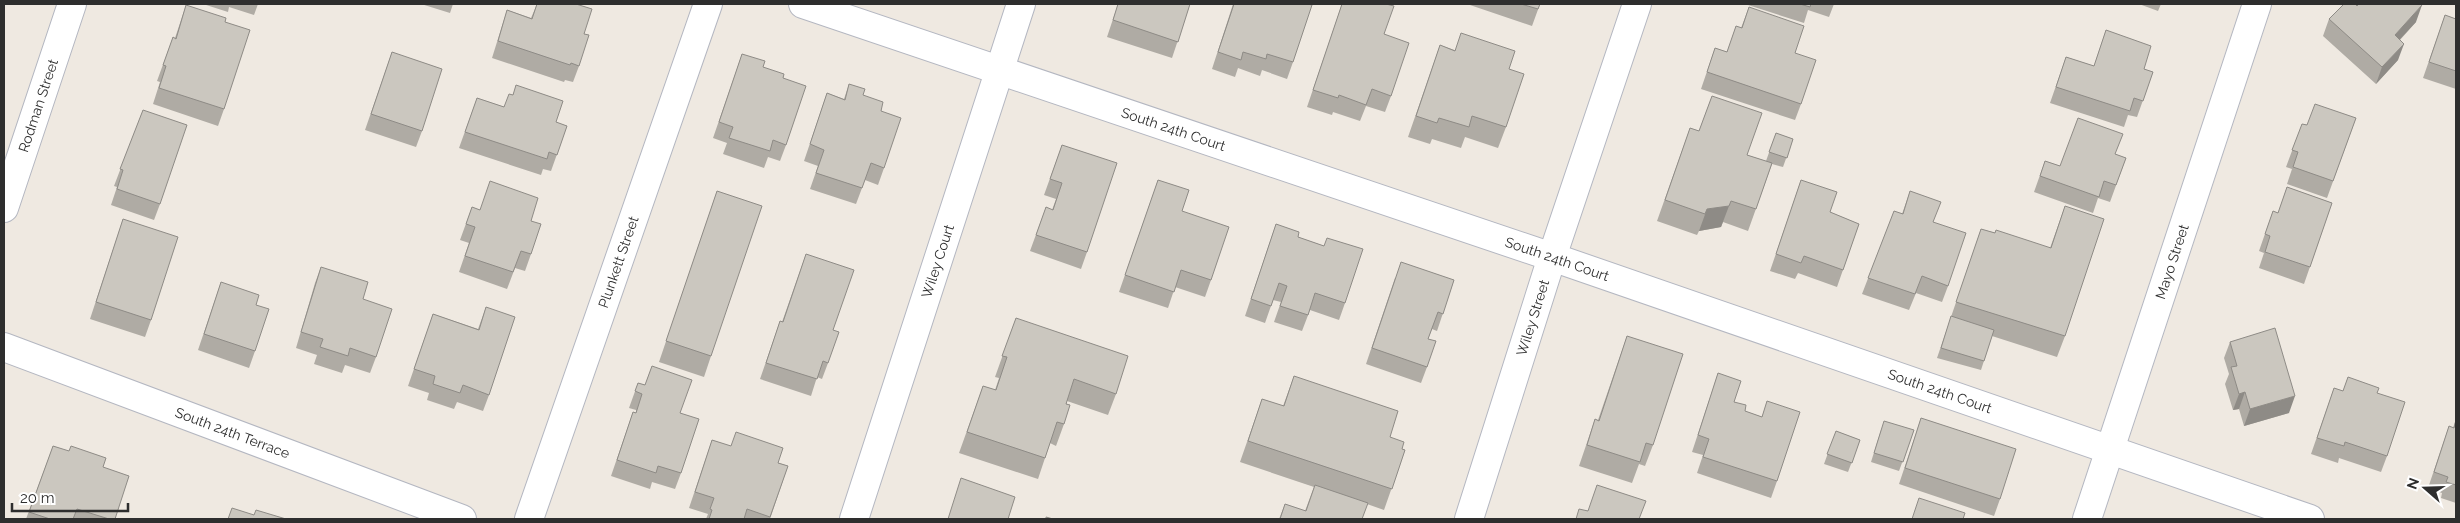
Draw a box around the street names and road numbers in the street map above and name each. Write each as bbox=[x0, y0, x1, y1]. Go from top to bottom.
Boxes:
street label: Rodman Street bbox=[15, 57, 61, 154]
street label: South 24th Court bbox=[1119, 104, 1228, 154]
street label: Plunkett Street bbox=[595, 214, 642, 310]
street label: Wiley Court bbox=[918, 222, 957, 300]
street label: Mayo Street bbox=[2152, 222, 2192, 301]
street label: South 24th Court bbox=[1503, 234, 1612, 284]
street label: Wiley Street bbox=[1513, 277, 1552, 358]
street label: South 24th Court bbox=[1886, 366, 1994, 417]
street label: South 24th Terrace bbox=[173, 404, 292, 462]

